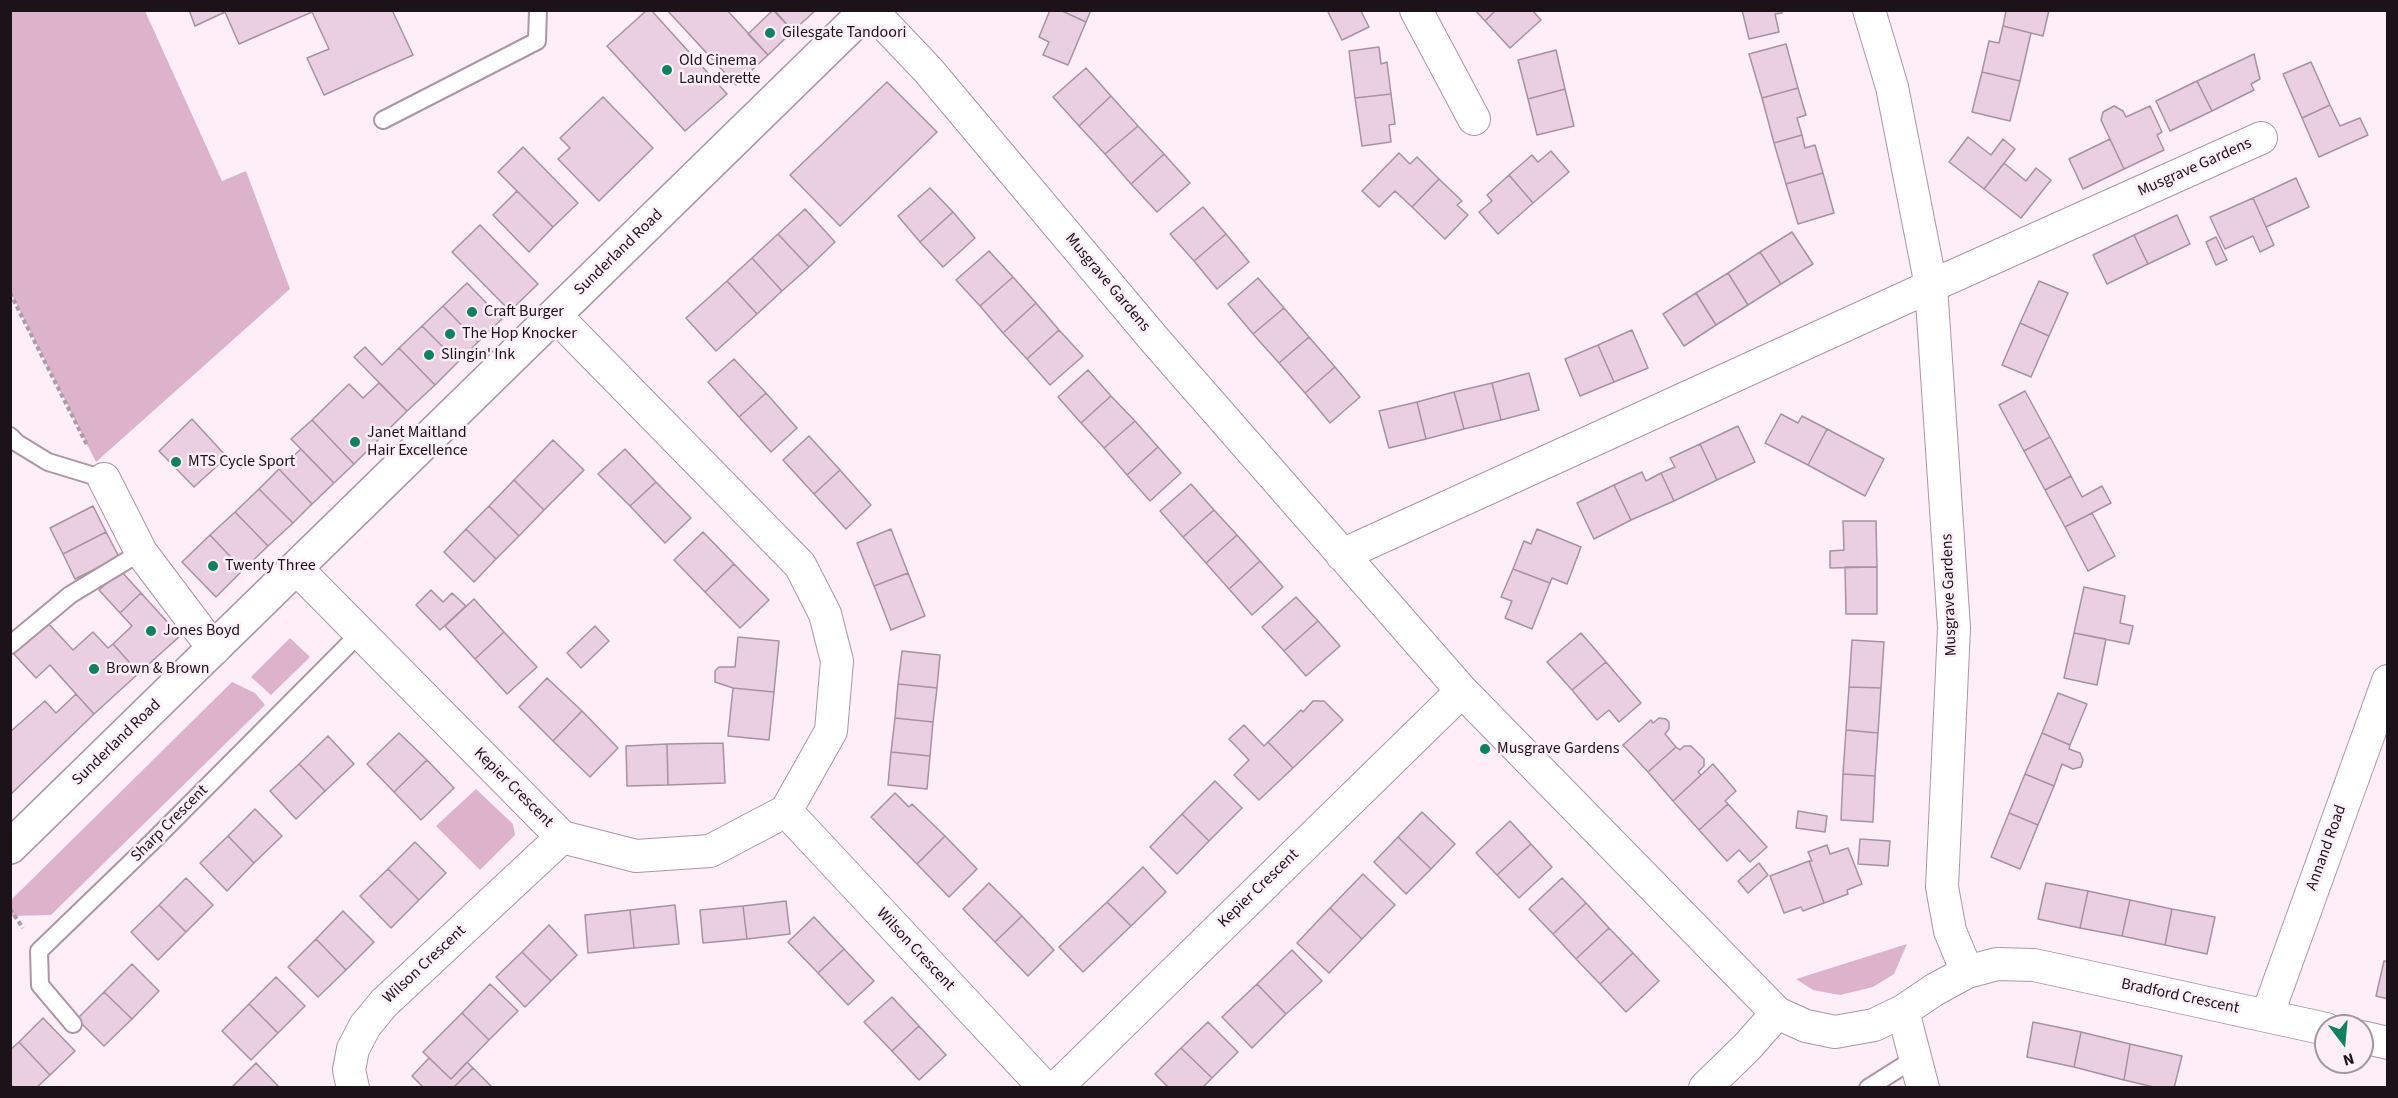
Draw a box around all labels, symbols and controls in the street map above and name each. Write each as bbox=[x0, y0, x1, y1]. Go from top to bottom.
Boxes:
place label: Gilesgate Tandoori bbox=[782, 23, 906, 43]
marker: Gilesgate Tandoori bbox=[763, 26, 777, 40]
place label: Old Cinema Launderette bbox=[679, 51, 760, 89]
marker: Old Cinema Launderette bbox=[660, 63, 674, 77]
street label: Musgrave Gardens bbox=[2135, 134, 2255, 202]
street label: Sunderland Road bbox=[571, 206, 667, 300]
street label: Musgrave Gardens bbox=[1060, 230, 1154, 336]
place label: Craft Burger bbox=[484, 302, 564, 322]
marker: Craft Burger bbox=[465, 305, 479, 319]
place label: The Hop Knocker bbox=[462, 324, 577, 344]
marker: The Hop Knocker bbox=[443, 327, 457, 341]
place label: Slingin' Ink bbox=[441, 345, 515, 365]
marker: Slingin' Ink bbox=[422, 348, 436, 362]
place label: Janet Maitland Hair Excellence bbox=[367, 423, 468, 461]
marker: Janet Maitland Hair Excellence bbox=[348, 435, 362, 449]
place label: MTS Cycle Sport bbox=[188, 452, 295, 472]
marker: MTS Cycle Sport bbox=[169, 455, 183, 469]
street label: Musgrave Gardens bbox=[1938, 533, 1962, 657]
place label: Twenty Three bbox=[225, 556, 316, 576]
marker: Twenty Three bbox=[206, 559, 220, 573]
place label: Jones Boyd bbox=[163, 621, 240, 641]
marker: Jones Boyd bbox=[144, 624, 158, 638]
place label: Brown & Brown bbox=[106, 659, 209, 679]
marker: Brown & Brown bbox=[87, 662, 101, 676]
street label: Sunderland Road bbox=[69, 696, 165, 790]
place label: Musgrave Gardens bbox=[1497, 739, 1619, 759]
marker: Musgrave Gardens bbox=[1478, 742, 1492, 756]
street label: Kepier Crescent bbox=[469, 744, 557, 832]
street label: Sharp Crescent bbox=[127, 781, 213, 867]
street label: Annand Road bbox=[2303, 803, 2351, 893]
street label: Kepier Crescent bbox=[1215, 846, 1303, 932]
street label: Wilson Crescent bbox=[872, 905, 958, 995]
street label: Wilson Crescent bbox=[380, 922, 470, 1008]
street label: Bradford Crescent bbox=[2119, 975, 2241, 1019]
north arrow bbox=[2314, 1014, 2374, 1074]
text: N bbox=[2340, 1047, 2357, 1071]

